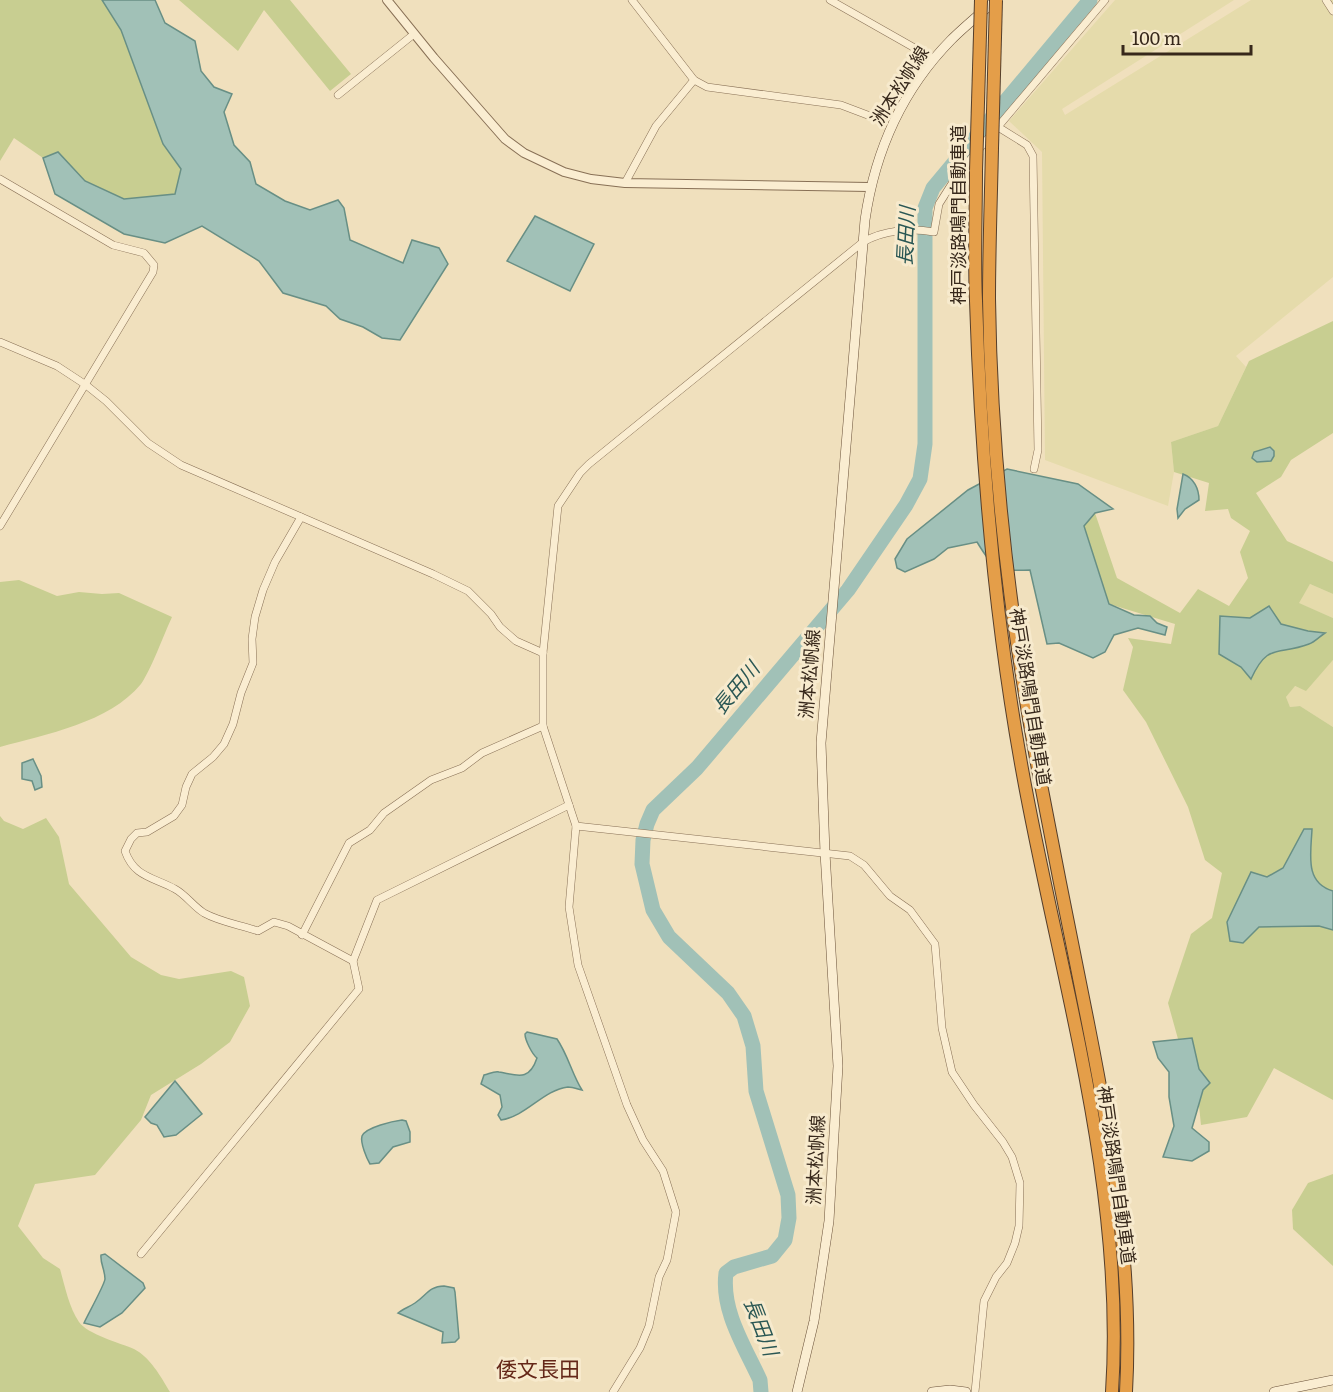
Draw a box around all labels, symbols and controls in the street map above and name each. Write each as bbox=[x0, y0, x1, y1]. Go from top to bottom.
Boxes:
scale bar bbox=[1123, 18, 1250, 56]
text: 100 m bbox=[1132, 24, 1181, 51]
street label: 洲本松帆線 bbox=[863, 40, 935, 130]
street label: 神戸淡路鳴門自動車道 bbox=[944, 125, 971, 305]
water label: 長田川 bbox=[887, 203, 921, 267]
street label: 神戸淡路鳴門自動車道 bbox=[1004, 606, 1059, 788]
street label: 洲本松帆線 bbox=[791, 628, 826, 720]
water label: 長田川 bbox=[704, 653, 767, 719]
street label: 神戸淡路鳴門自動車道 bbox=[1092, 1084, 1143, 1266]
street label: 洲本松帆線 bbox=[799, 1114, 830, 1206]
water label: 長田川 bbox=[738, 1293, 788, 1362]
district label: 倭文長田 bbox=[496, 1352, 580, 1383]

